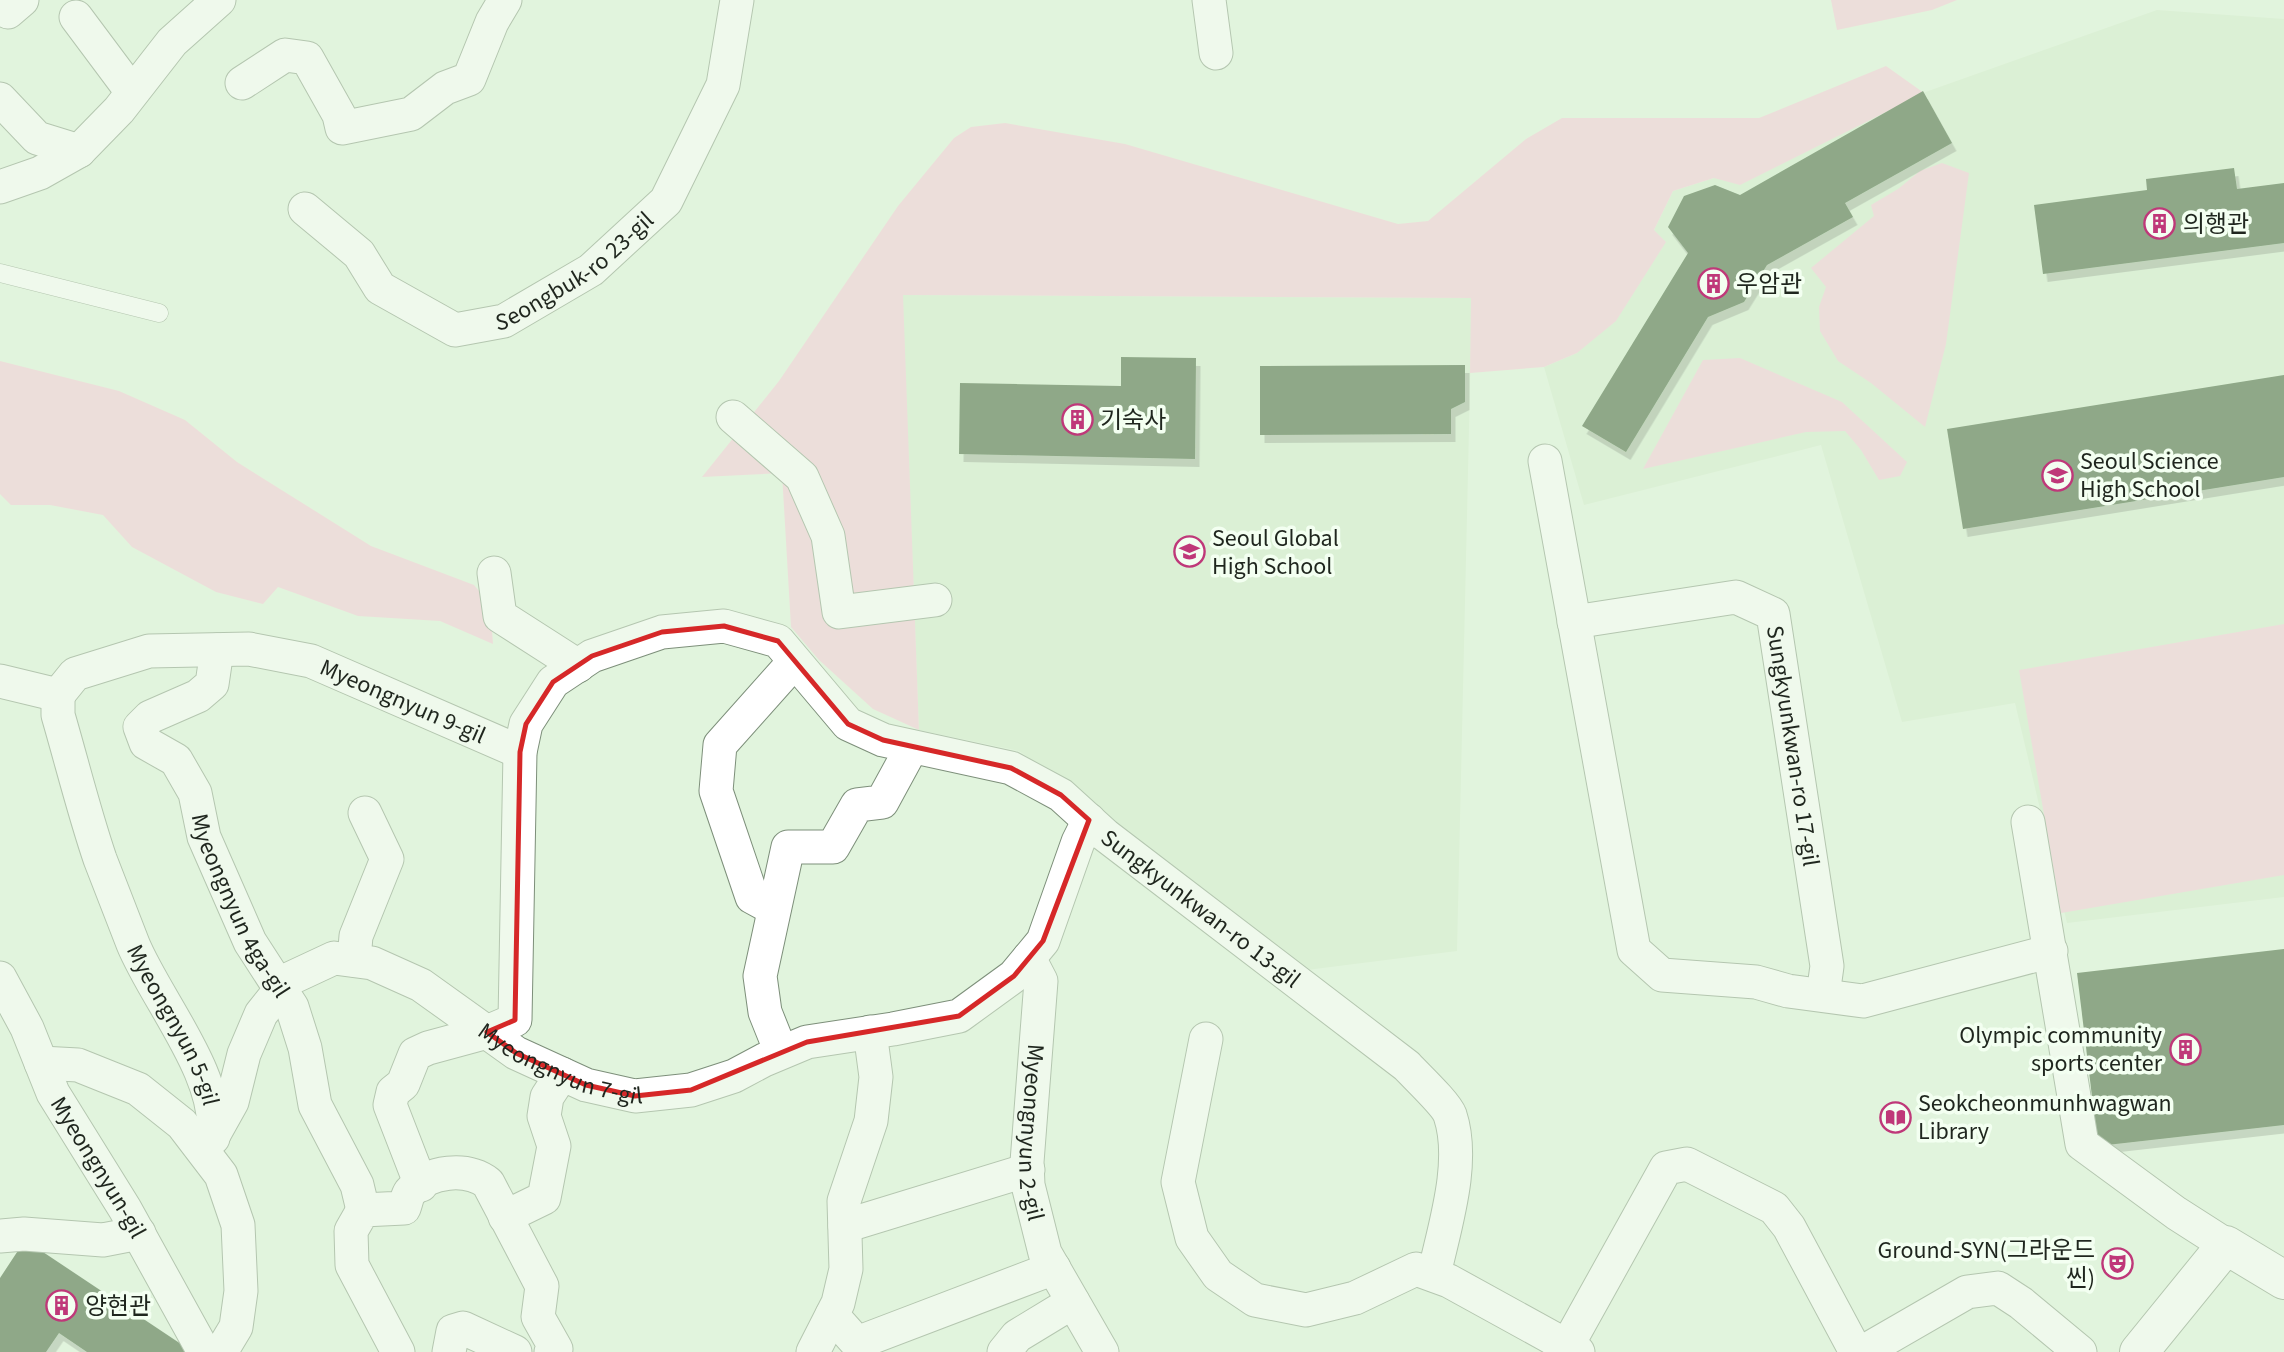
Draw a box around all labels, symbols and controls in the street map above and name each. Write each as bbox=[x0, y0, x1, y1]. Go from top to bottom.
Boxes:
street label: Seongbuk-ro 23-gil bbox=[493, 204, 662, 340]
building icon: 의행관 bbox=[2143, 207, 2177, 241]
place label: 의행관 bbox=[2183, 207, 2249, 242]
building icon: 우암관 bbox=[1696, 267, 1730, 301]
place label: 우암관 bbox=[1736, 267, 1802, 302]
building icon: 기숙사 bbox=[1060, 403, 1094, 437]
place label: 기숙사 bbox=[1100, 403, 1166, 438]
place label: Seoul Science High School bbox=[2080, 444, 2219, 507]
school or university icon: Seoul Science High School bbox=[2040, 458, 2074, 492]
place label: Seoul Global High School bbox=[1212, 521, 1339, 584]
school or university icon: Seoul Global High School bbox=[1172, 535, 1206, 569]
street label: Sungkyunkwan-ro 17-gil bbox=[1757, 623, 1828, 869]
street label: Myeongnyun 9-gil bbox=[314, 650, 491, 753]
street label: Myeongnyun 4ga-gil bbox=[182, 810, 299, 1005]
street label: Sungkyunkwan-ro 13-gil bbox=[1093, 821, 1308, 997]
street label: Myeongnyun 5-gil bbox=[117, 939, 228, 1109]
street label: Myeongnyun 7-gil bbox=[470, 1014, 644, 1114]
place label: Olympic community sports center bbox=[1959, 1018, 2163, 1081]
building icon: Olympic community sports center bbox=[2168, 1032, 2202, 1066]
street label: Myeongnyun 2-gil bbox=[1009, 1043, 1053, 1225]
place label: Seokcheonmunhwagwan Library bbox=[1918, 1086, 2172, 1149]
street label: Myeongnyun-gil bbox=[41, 1090, 155, 1245]
library icon: Seokcheonmunhwagwan Library bbox=[1878, 1100, 1912, 1134]
place label: Ground-SYN(그라운드 씬) bbox=[1878, 1233, 2095, 1296]
theatre icon: Ground-SYN(그라운드 씬) bbox=[2101, 1247, 2135, 1281]
building icon: 양현관 bbox=[45, 1289, 79, 1323]
place label: 양현관 bbox=[85, 1289, 151, 1324]

